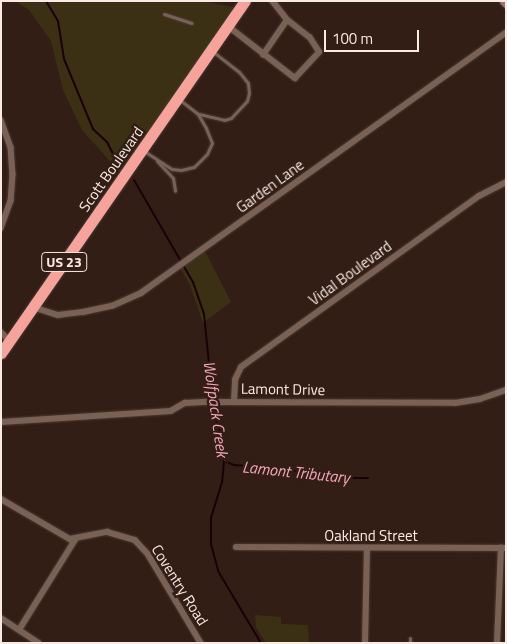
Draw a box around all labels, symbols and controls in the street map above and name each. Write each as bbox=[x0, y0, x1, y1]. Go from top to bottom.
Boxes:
scale bar bbox=[327, 20, 422, 52]
text: 100 m bbox=[332, 27, 373, 50]
street label: Scott Boulevard bbox=[75, 123, 147, 215]
street label: Garden Lane bbox=[233, 156, 307, 216]
street label: Vidal Boulevard bbox=[305, 237, 395, 309]
road number: US 23 bbox=[40, 250, 88, 274]
water label: Wolfpack Creek bbox=[200, 360, 232, 458]
street label: Lamont Drive bbox=[241, 379, 325, 399]
water label: Lamont Tributary bbox=[241, 457, 351, 487]
street label: Oakland Street bbox=[324, 527, 418, 545]
street label: Coventry Road bbox=[148, 541, 212, 629]

